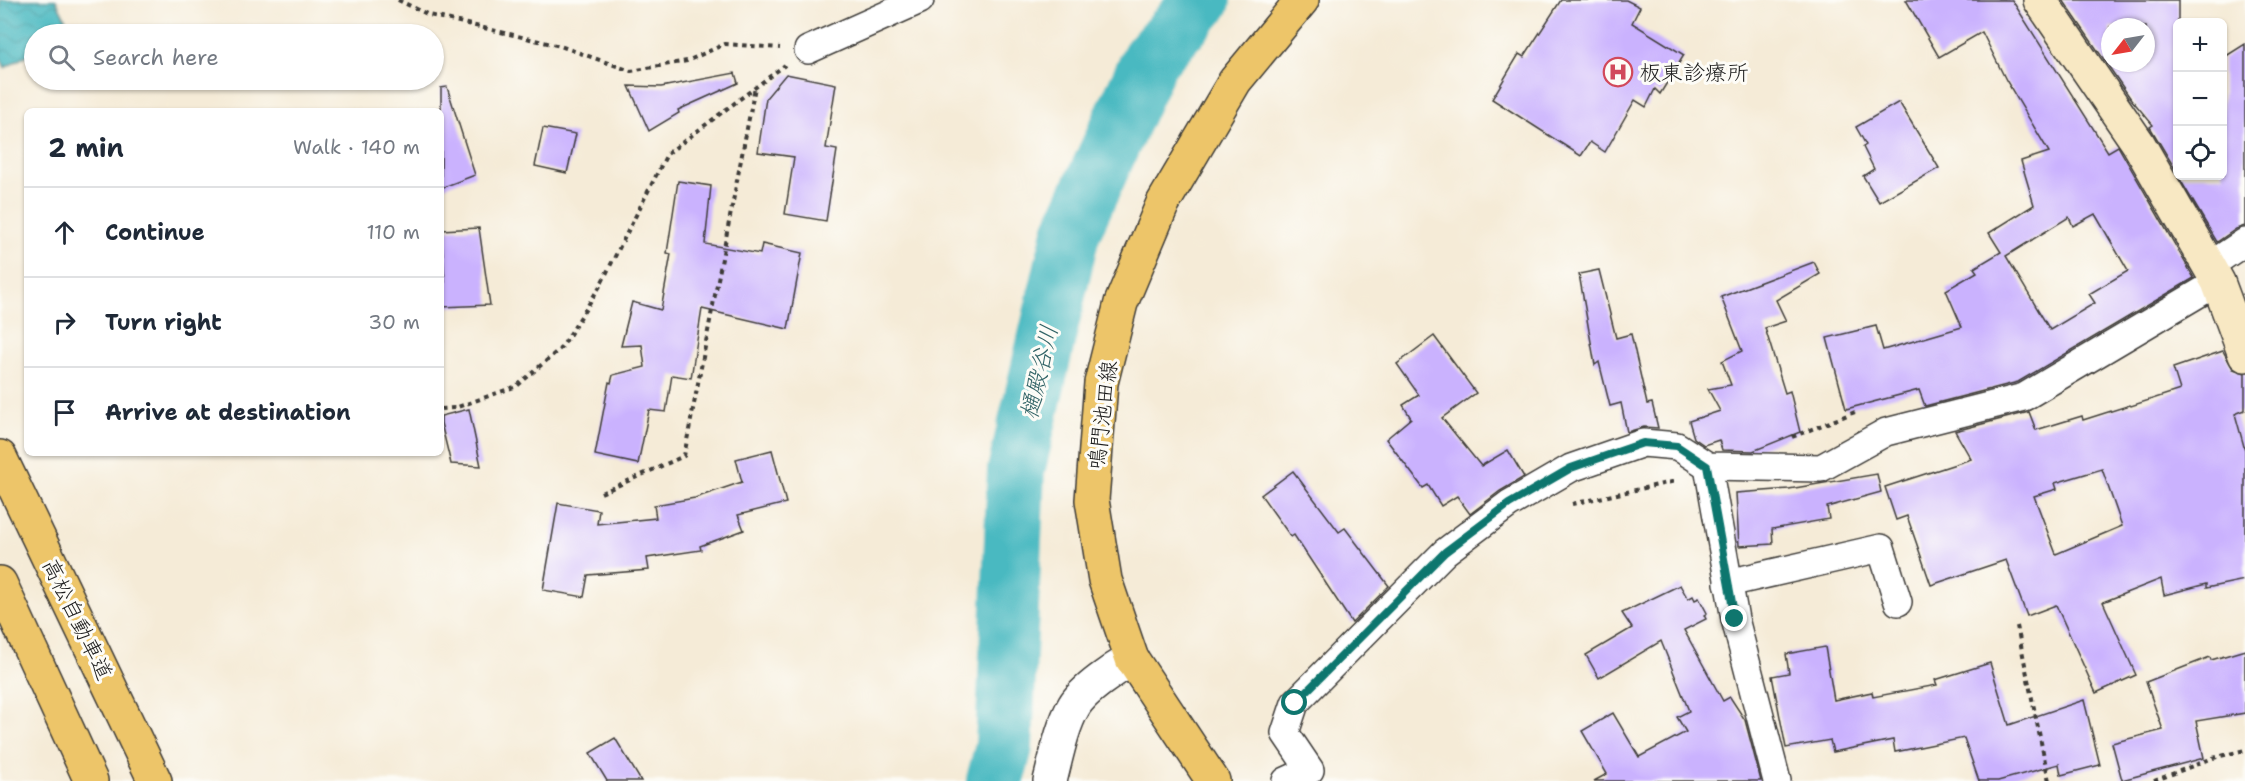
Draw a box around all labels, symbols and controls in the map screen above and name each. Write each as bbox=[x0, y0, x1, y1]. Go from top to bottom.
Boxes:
north arrow bbox=[2101, 18, 2155, 72]
map controls bbox=[2173, 18, 2227, 180]
button: + bbox=[2173, 18, 2227, 72]
search box bbox=[24, 24, 444, 90]
icon: search bbox=[45, 41, 78, 74]
text: Search here bbox=[93, 43, 219, 72]
hospital icon: 板東診療所 bbox=[1602, 56, 1634, 88]
place label: 板東診療所 bbox=[1639, 58, 1749, 87]
button: − bbox=[2173, 72, 2227, 126]
button: locate bbox=[2173, 126, 2227, 180]
text: 2 min bbox=[48, 130, 124, 165]
text: Walk · 140 m bbox=[293, 134, 420, 160]
icon: ahead bbox=[48, 216, 81, 249]
text: Continue bbox=[105, 218, 205, 247]
text: 110 m bbox=[366, 219, 420, 245]
icon: right bbox=[48, 306, 81, 339]
text: Turn right bbox=[105, 308, 222, 337]
text: 30 m bbox=[368, 309, 420, 335]
water label: 樋殿谷川 bbox=[1013, 322, 1065, 422]
street label: 鳴門池田線 bbox=[1081, 359, 1124, 471]
icon: arrive bbox=[48, 396, 81, 429]
text: Arrive at destination bbox=[105, 398, 351, 427]
street label: 高松自動車道 bbox=[36, 554, 120, 685]
route end bbox=[1721, 605, 1747, 631]
route start bbox=[1281, 689, 1307, 715]

